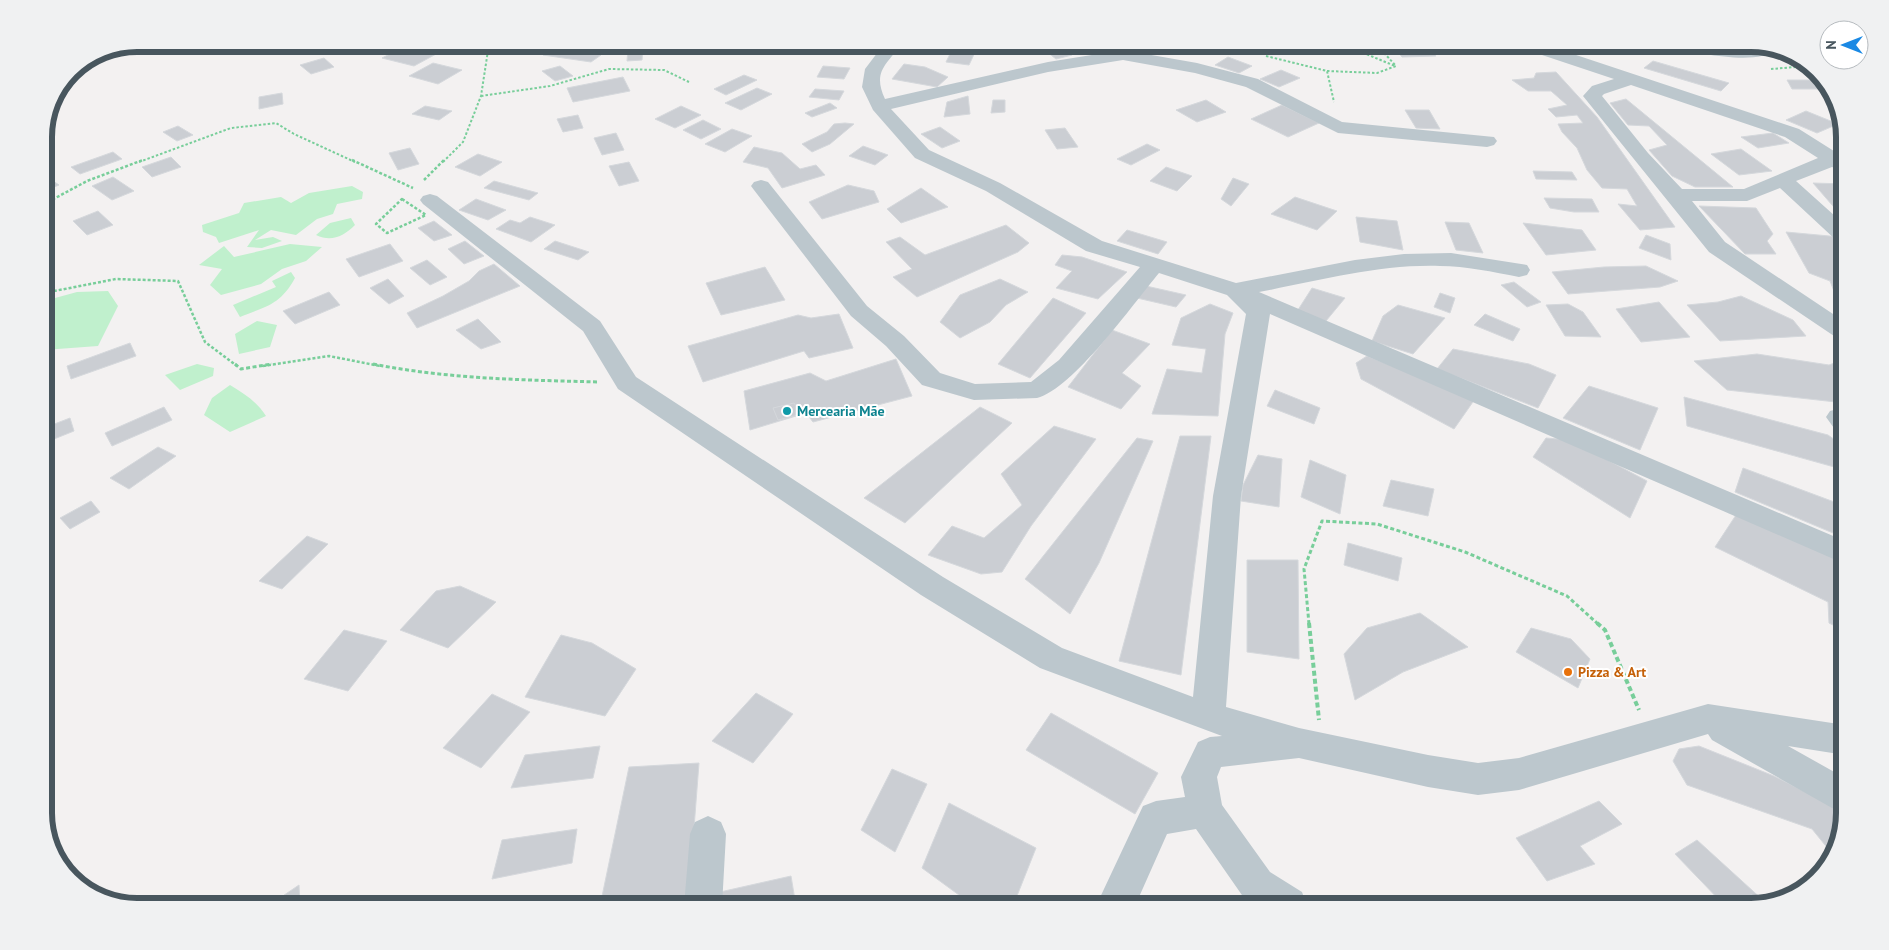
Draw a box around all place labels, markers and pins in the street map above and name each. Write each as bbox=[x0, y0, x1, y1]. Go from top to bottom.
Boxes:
place label: Mercearia Mãe bbox=[797, 402, 885, 420]
marker: Mercearia Mãe bbox=[781, 405, 793, 417]
place label: Pizza & Art bbox=[1578, 663, 1646, 681]
marker: Pizza & Art bbox=[1562, 666, 1574, 678]

